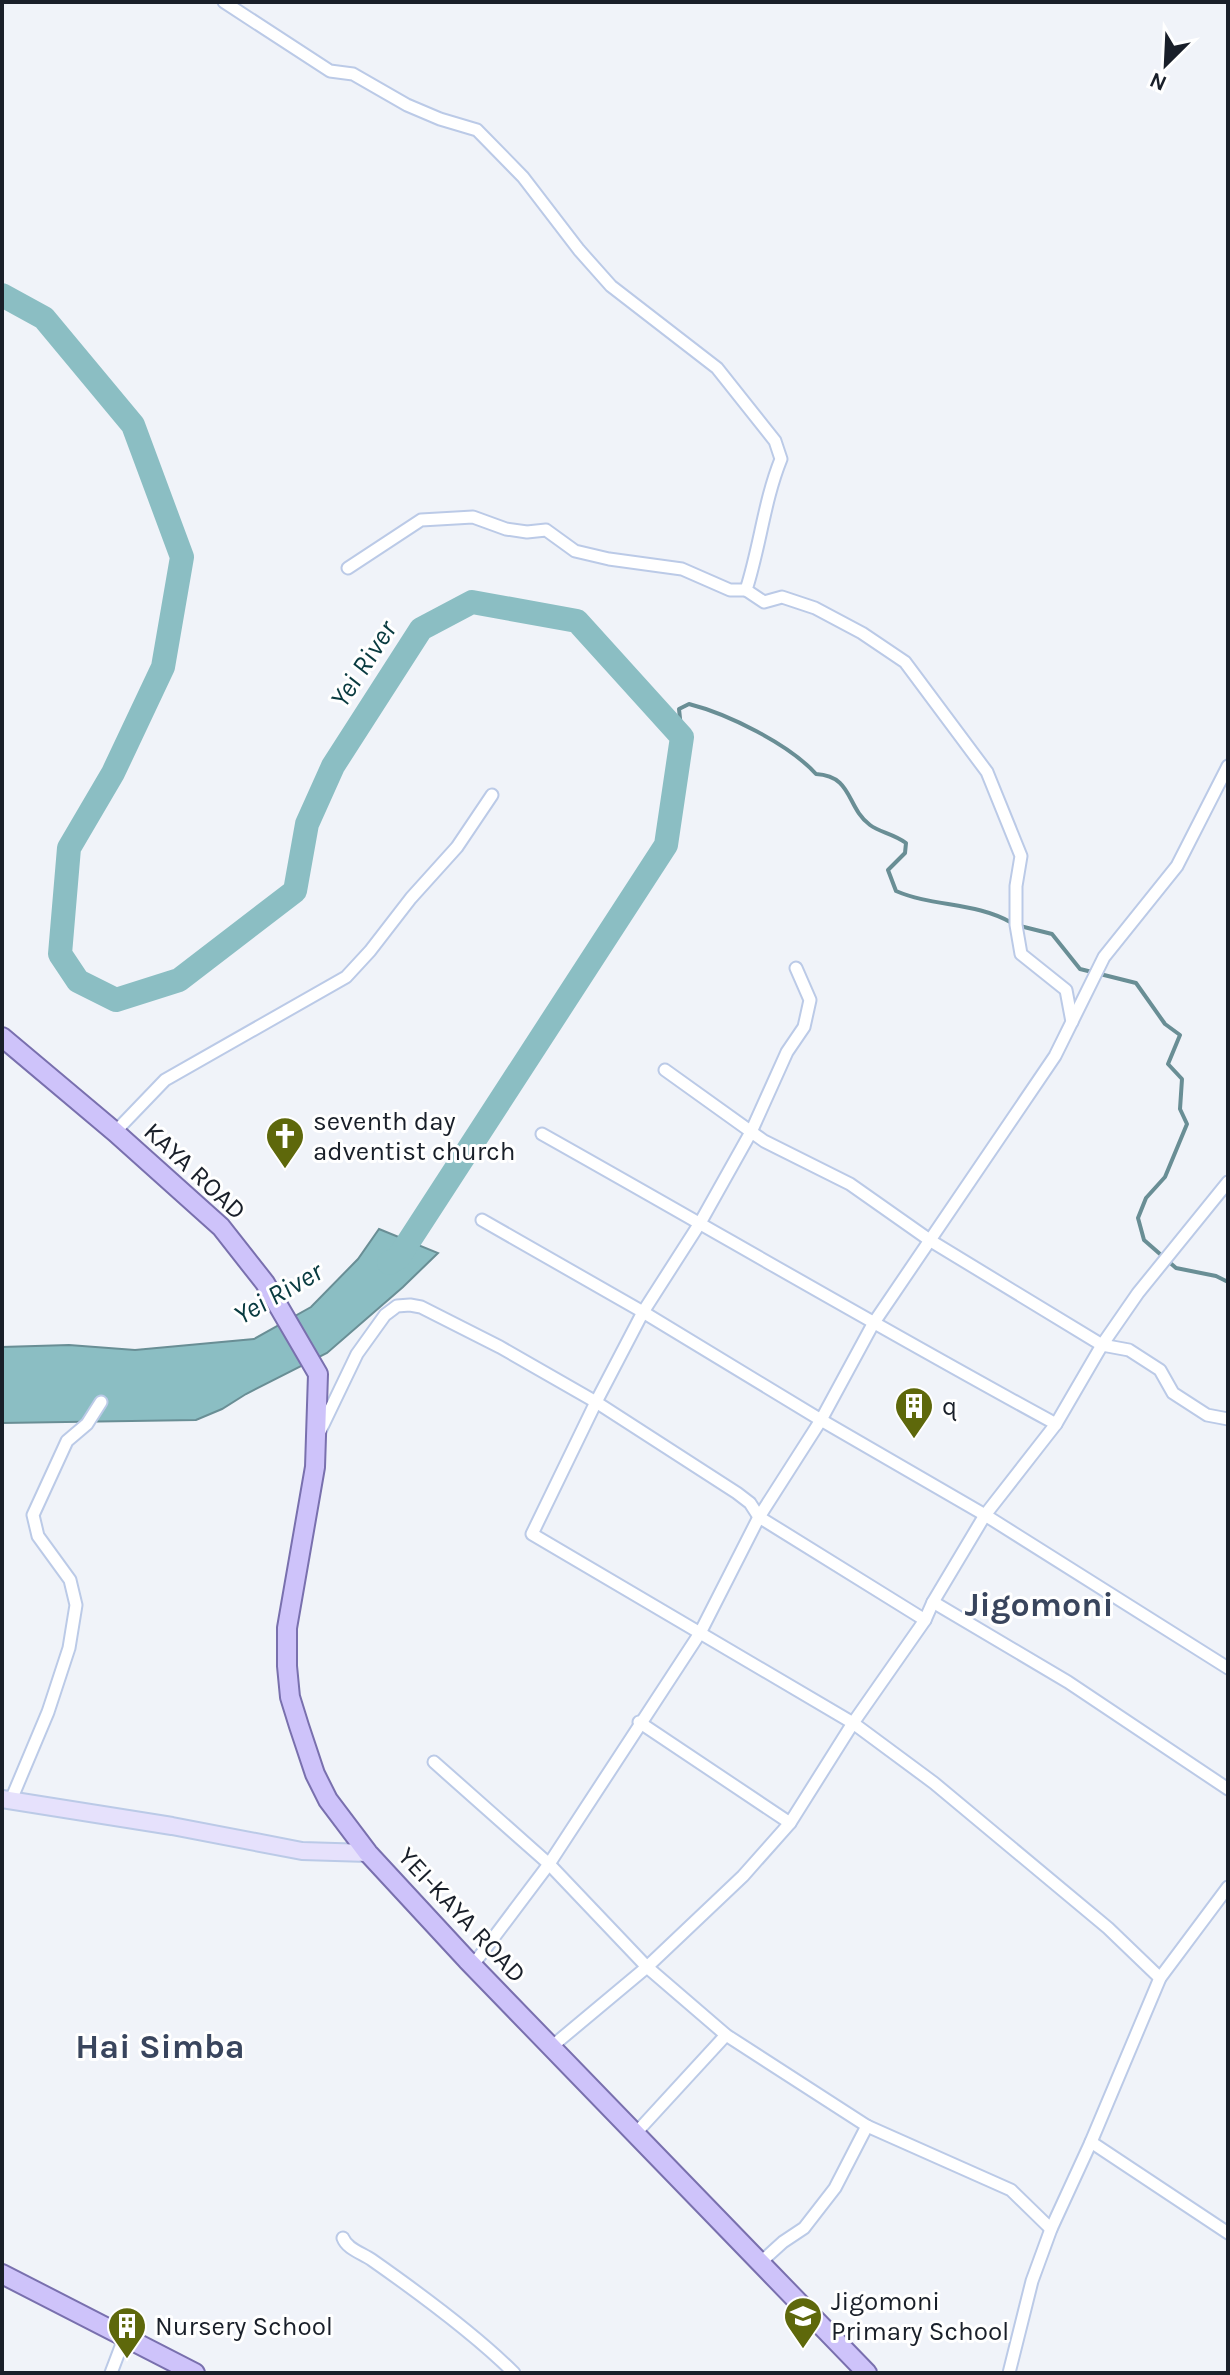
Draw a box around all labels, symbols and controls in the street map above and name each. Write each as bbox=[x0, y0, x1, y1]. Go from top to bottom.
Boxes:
north arrow bbox=[1126, 24, 1206, 104]
text: N bbox=[1146, 66, 1171, 96]
water label: Yei River bbox=[323, 613, 404, 714]
place label: seventh day adventist church bbox=[313, 1106, 515, 1167]
church icon: seventh day adventist church bbox=[264, 1115, 306, 1170]
street label: KAYA ROAD bbox=[137, 1116, 253, 1226]
water label: Yei River bbox=[228, 1254, 329, 1332]
building icon: q bbox=[893, 1385, 935, 1440]
place label: q bbox=[942, 1391, 957, 1422]
district label: Jigomoni bbox=[964, 1585, 1114, 1625]
street label: YEI-KAYA ROAD bbox=[391, 1841, 533, 1989]
district label: Hai Simba bbox=[75, 2027, 245, 2067]
place label: Jigomoni Primary School bbox=[831, 2286, 1009, 2347]
school or university icon: Jigomoni Primary School bbox=[782, 2295, 824, 2350]
building icon: Nursery School bbox=[106, 2305, 148, 2360]
place label: Nursery School bbox=[155, 2311, 333, 2342]

